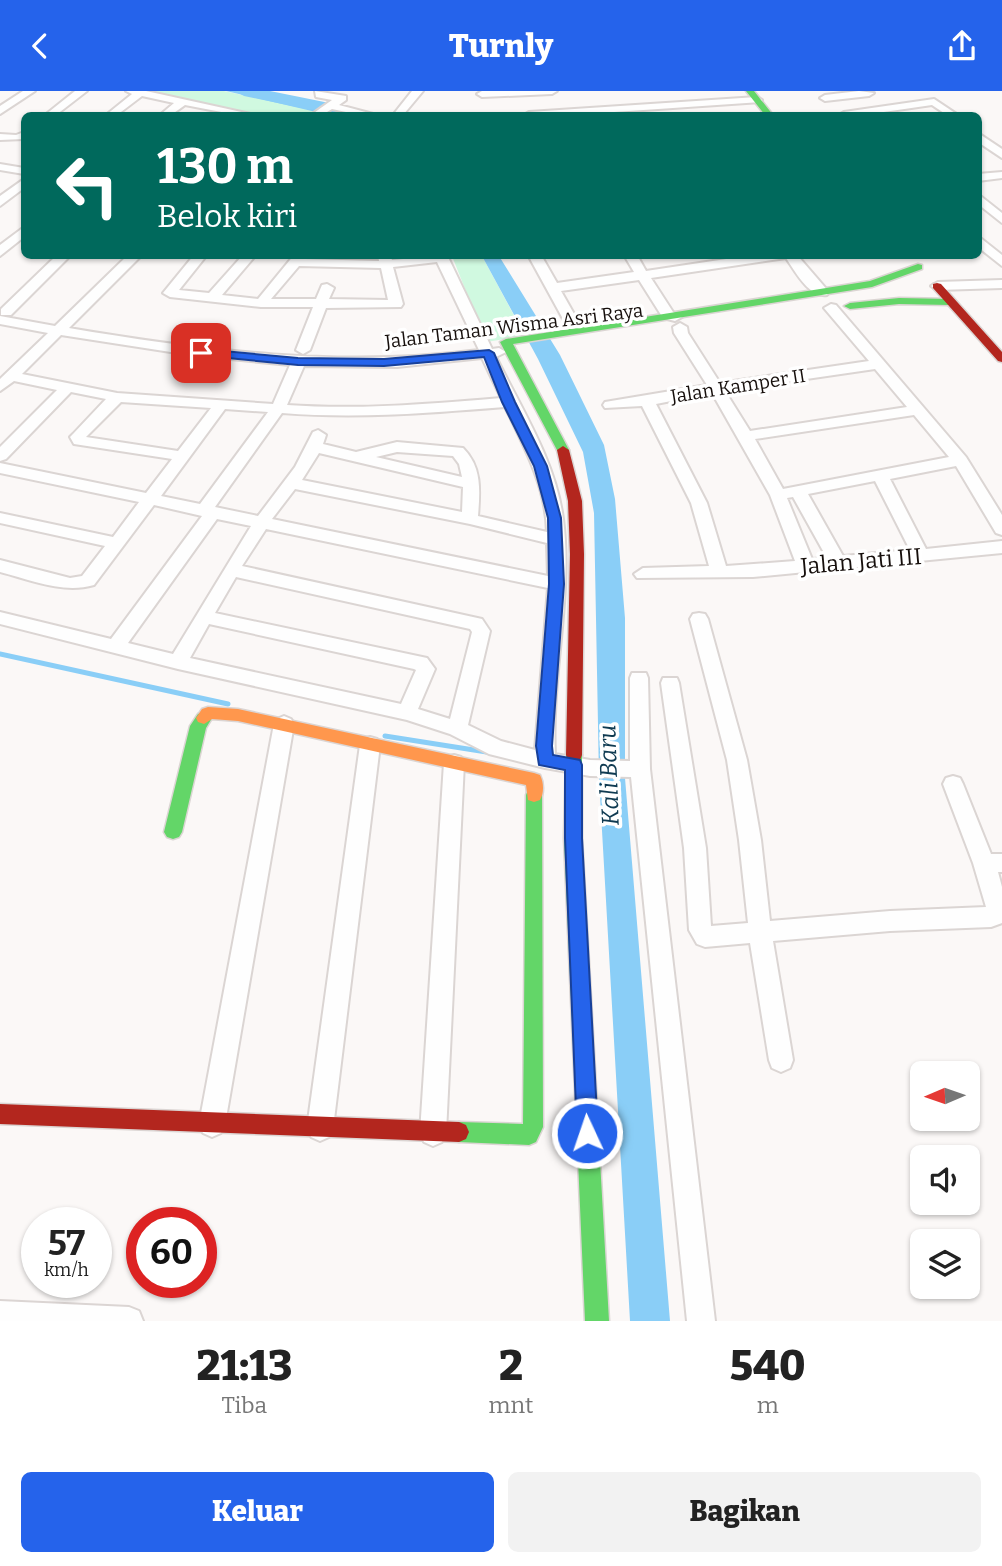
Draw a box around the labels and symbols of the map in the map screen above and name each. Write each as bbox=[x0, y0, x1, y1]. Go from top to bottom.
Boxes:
street label: Jalan Taman Wisma Asri Raya bbox=[383, 299, 645, 353]
pin bbox=[171, 323, 231, 383]
street label: Jalan Kamper II bbox=[668, 364, 807, 408]
street label: Jalan Jati III bbox=[798, 542, 923, 580]
water label: Kali Baru bbox=[593, 724, 625, 826]
north arrow bbox=[910, 1061, 980, 1131]
position arrow bbox=[550, 1096, 624, 1170]
speed limit sign: 60 bbox=[126, 1207, 217, 1298]

